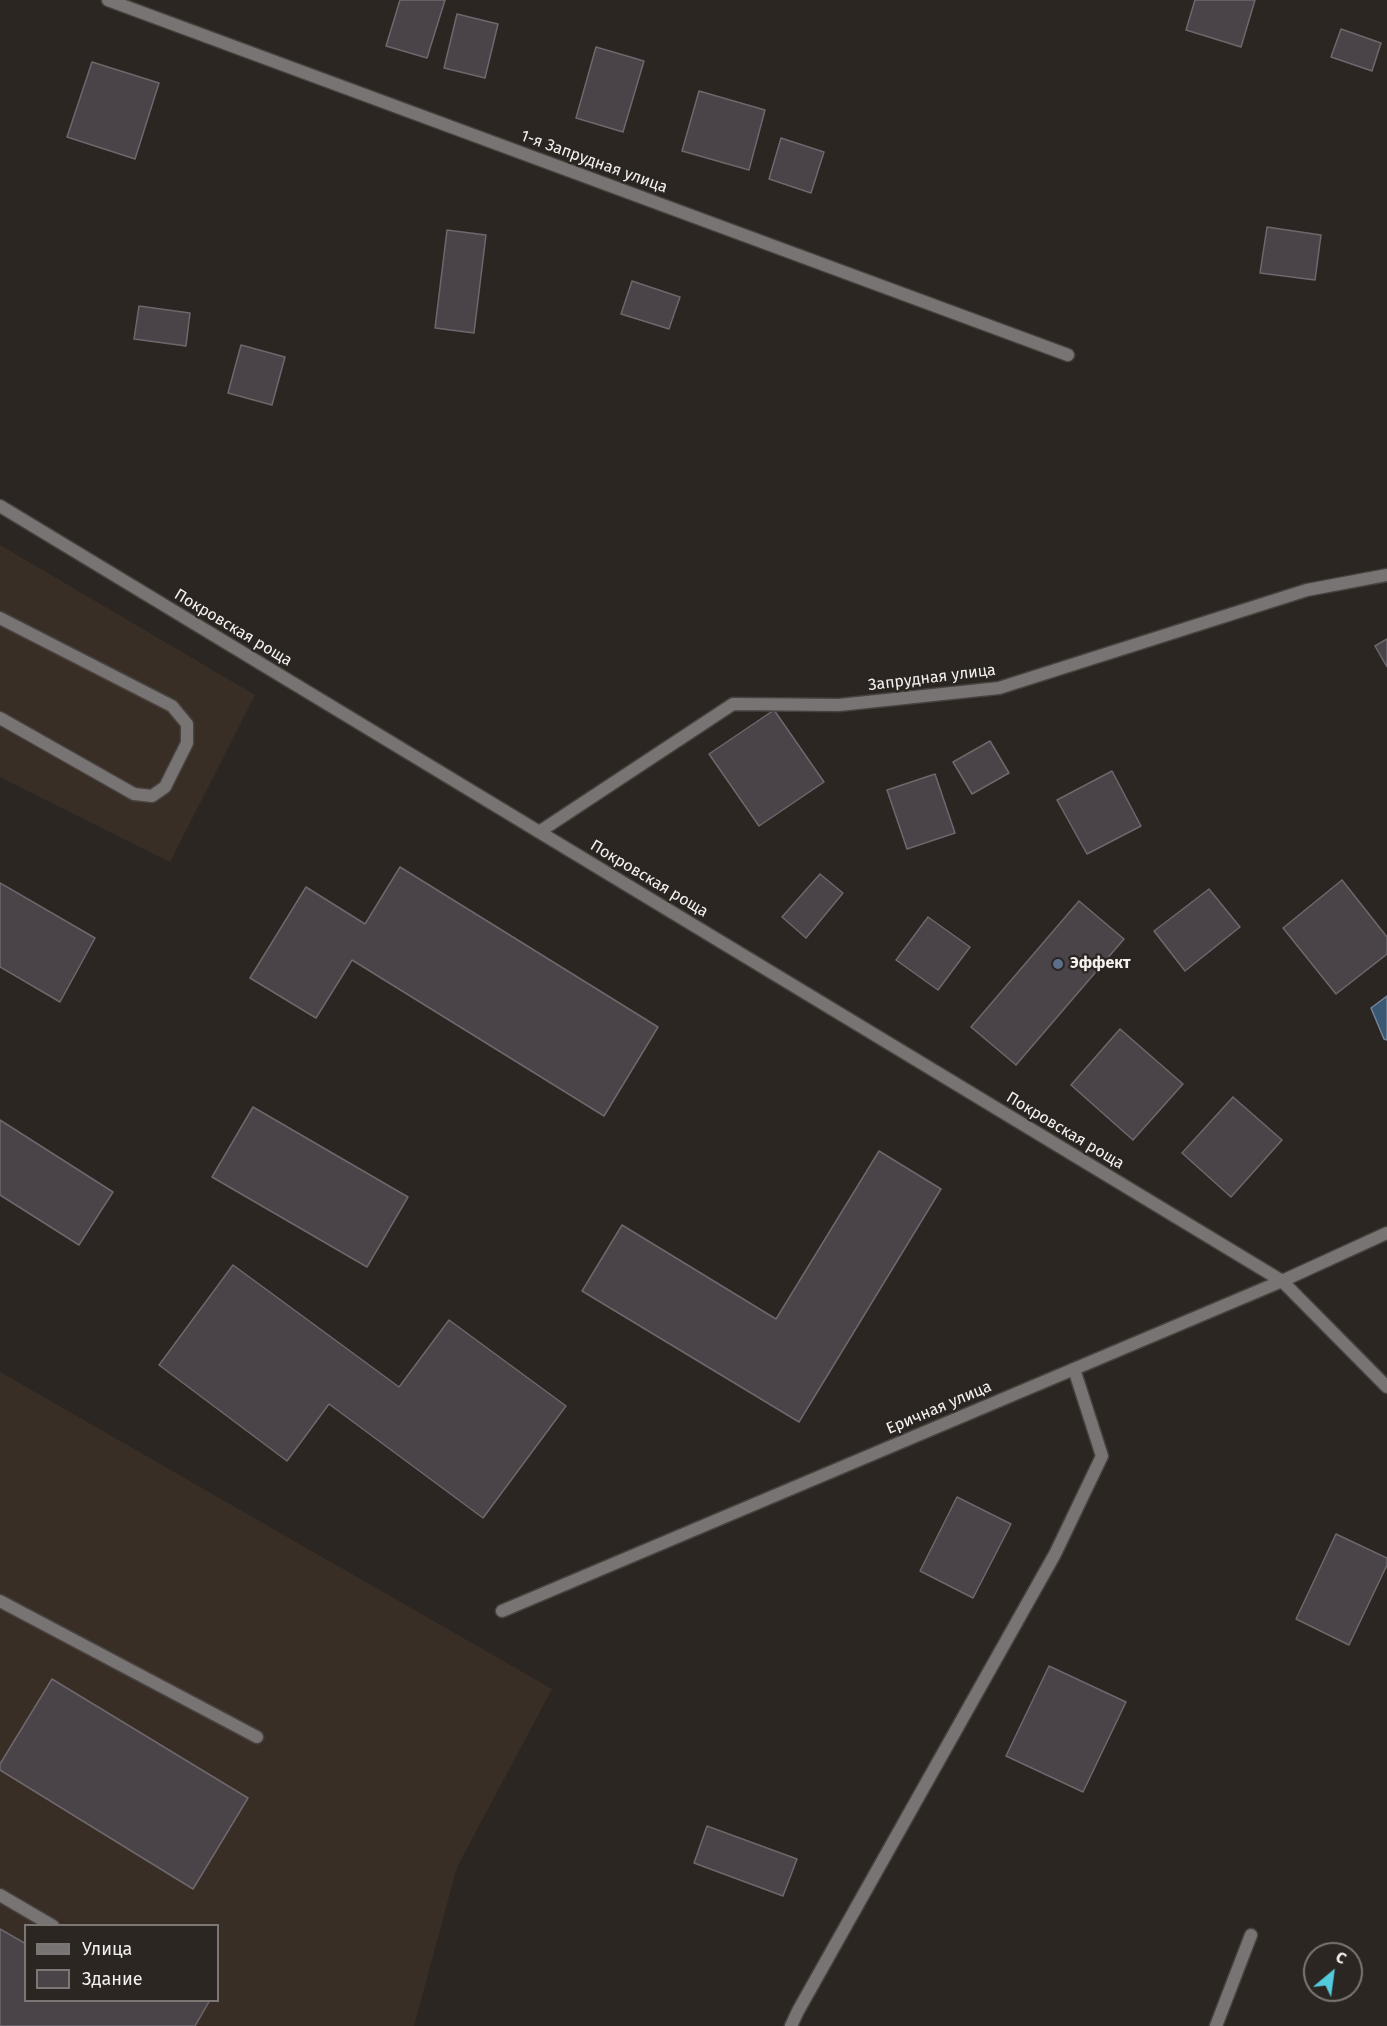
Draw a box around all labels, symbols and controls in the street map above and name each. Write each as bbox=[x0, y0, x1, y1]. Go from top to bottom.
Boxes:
street label: 1-я Запрудная улица bbox=[518, 127, 670, 197]
street label: Покровская роща bbox=[171, 585, 295, 671]
street label: Запрудная улица bbox=[867, 661, 997, 695]
street label: Покровская роща bbox=[587, 836, 711, 922]
place label: Эффект bbox=[1070, 954, 1131, 974]
marker: Эффект bbox=[1051, 957, 1065, 971]
street label: Покровская роща bbox=[1003, 1088, 1127, 1174]
street label: Еричная улица bbox=[884, 1377, 994, 1439]
legend bbox=[24, 1924, 219, 2002]
text: Улица bbox=[82, 1938, 132, 1960]
north arrow bbox=[1303, 1942, 1363, 2002]
text: С bbox=[1332, 1947, 1350, 1968]
text: Здание bbox=[82, 1968, 143, 1990]

